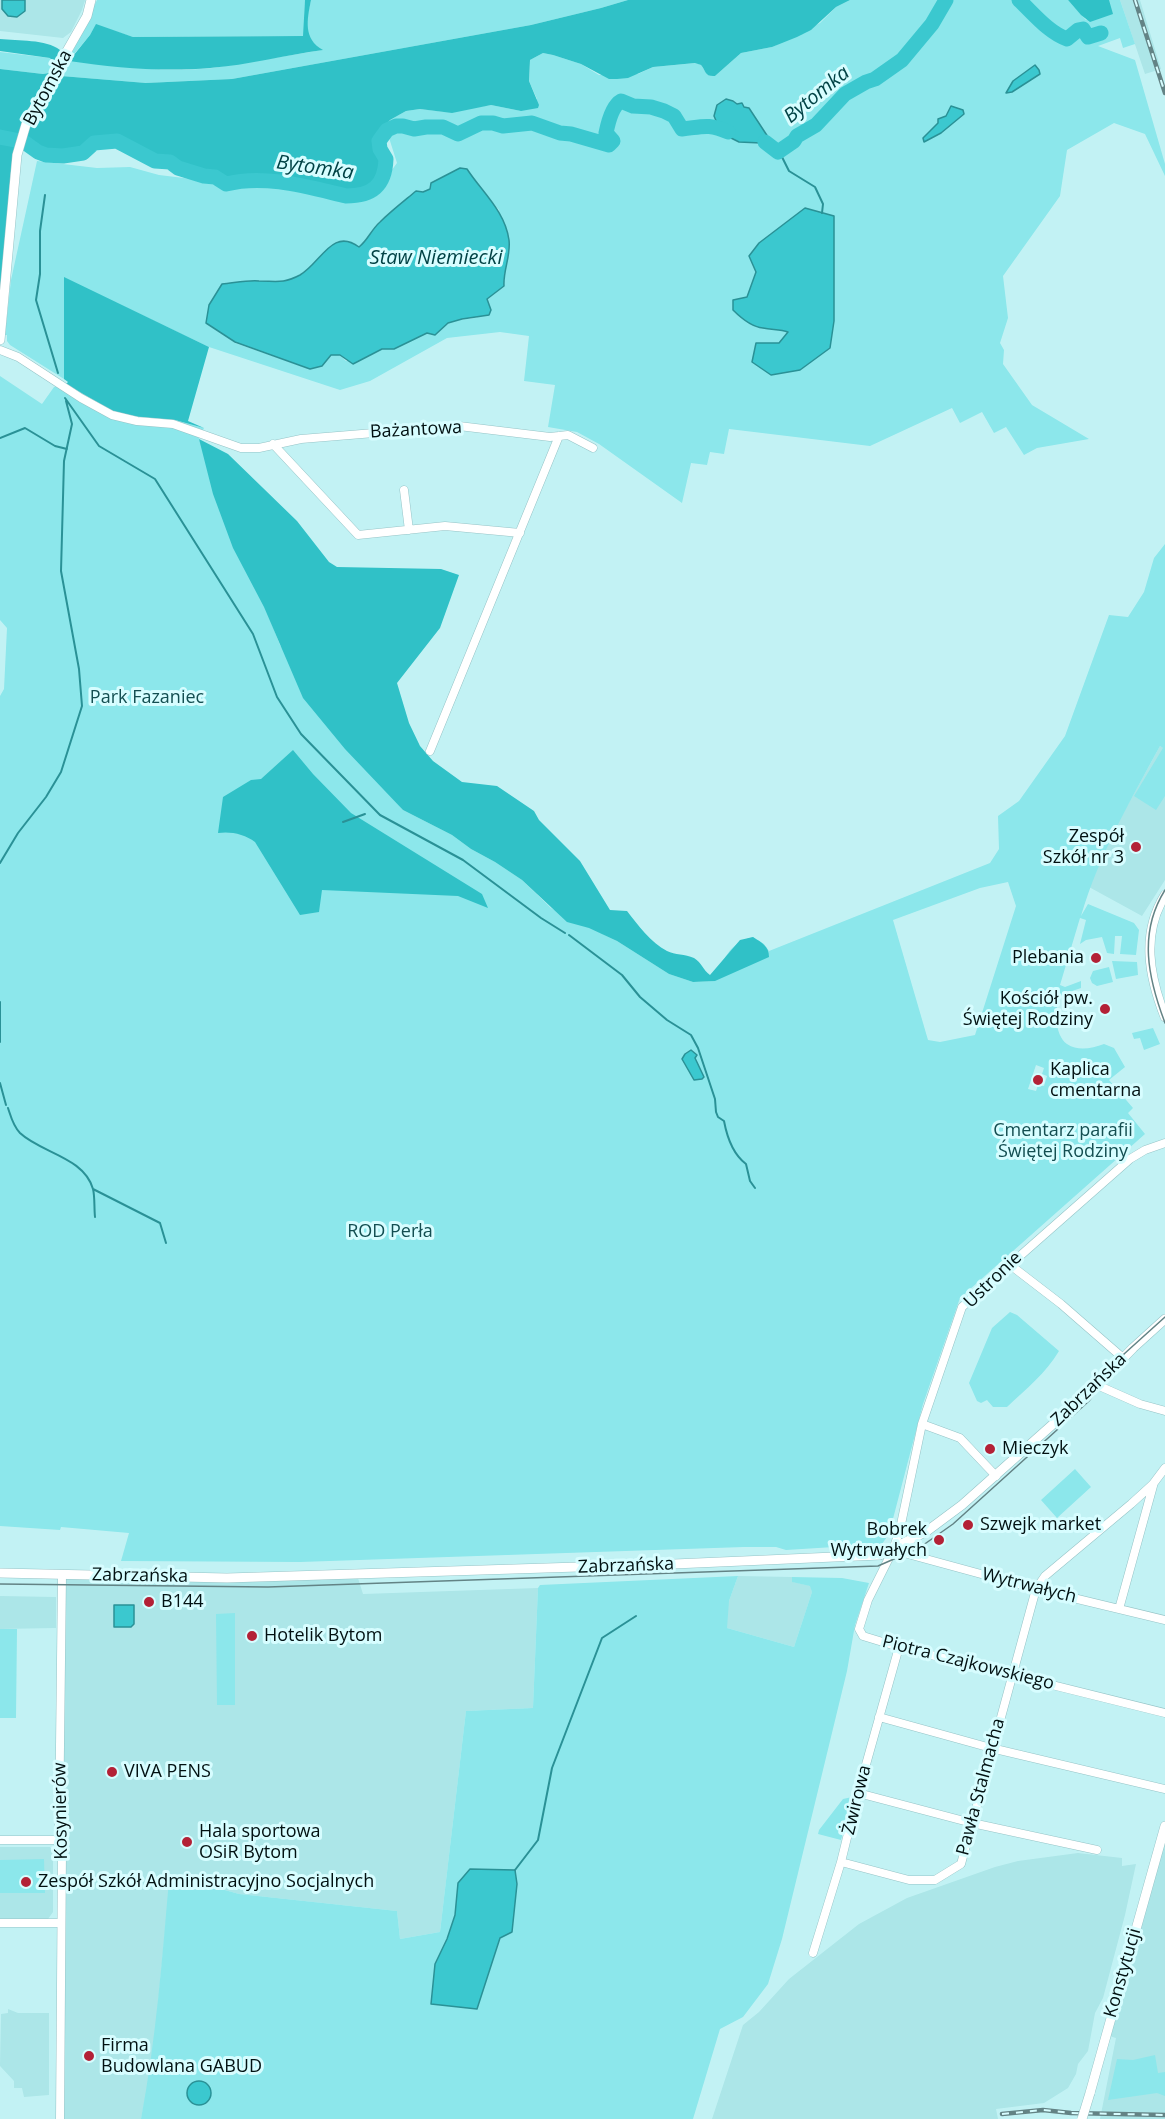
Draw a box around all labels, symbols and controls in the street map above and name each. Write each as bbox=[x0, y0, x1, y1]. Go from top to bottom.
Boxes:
street label: Bytomska bbox=[19, 46, 77, 130]
water label: Bytomka bbox=[779, 61, 855, 129]
water label: Bytomka bbox=[275, 151, 355, 185]
water label: Staw Niemiecki bbox=[370, 246, 502, 270]
street label: Bażantowa bbox=[369, 417, 463, 443]
park label: Park Fazaniec bbox=[90, 687, 204, 709]
place label: Zespół Szkół nr 3 bbox=[1043, 826, 1124, 868]
marker: Zespół Szkół nr 3 bbox=[1129, 840, 1143, 854]
place label: Plebania bbox=[1012, 947, 1084, 969]
marker: Plebania bbox=[1089, 951, 1103, 965]
place label: Kościół pw. Świętej Rodziny bbox=[963, 988, 1093, 1030]
marker: Kościół pw. Świętej Rodziny bbox=[1098, 1002, 1112, 1016]
place label: Kaplica cmentarna bbox=[1050, 1059, 1141, 1102]
marker: Kaplica cmentarna bbox=[1031, 1073, 1045, 1087]
park label: Cmentarz parafii Świętej Rodziny bbox=[993, 1120, 1133, 1162]
park label: ROD Perła bbox=[347, 1221, 433, 1243]
street label: Ustronie bbox=[960, 1247, 1026, 1313]
street label: Zabrzańska bbox=[1047, 1349, 1131, 1431]
place label: Mieczyk bbox=[1002, 1438, 1068, 1460]
marker: Mieczyk bbox=[983, 1442, 997, 1456]
place label: Szwejk market bbox=[980, 1514, 1101, 1536]
marker: Szwejk market bbox=[961, 1518, 975, 1532]
place label: Bobrek Wytrwałych bbox=[830, 1519, 927, 1562]
marker: Bobrek Wytrwałych bbox=[932, 1533, 946, 1547]
street label: Zabrzańska bbox=[578, 1554, 674, 1578]
street label: Zabrzańska bbox=[92, 1564, 188, 1588]
street label: Wytrwałych bbox=[980, 1564, 1078, 1608]
place label: B144 bbox=[161, 1591, 204, 1613]
marker: B144 bbox=[142, 1595, 156, 1609]
place label: Hotelik Bytom bbox=[264, 1625, 382, 1647]
marker: Hotelik Bytom bbox=[245, 1629, 259, 1643]
street label: Piotra Czajkowskiego bbox=[880, 1631, 1056, 1695]
street label: Pawła Stalmacha bbox=[952, 1716, 1010, 1858]
place label: VIVA PENS bbox=[124, 1761, 211, 1783]
street label: Kosynierów bbox=[49, 1762, 73, 1860]
street label: Żwirowa bbox=[838, 1763, 876, 1837]
marker: VIVA PENS bbox=[105, 1765, 119, 1779]
place label: Hala sportowa OSiR Bytom bbox=[199, 1821, 320, 1864]
marker: Hala sportowa OSiR Bytom bbox=[180, 1835, 194, 1849]
place label: Zespół Szkół Administracyjno Socjalnych bbox=[38, 1871, 374, 1893]
marker: Zespół Szkół Administracyjno Socjalnych bbox=[19, 1875, 33, 1889]
street label: Konstytucji bbox=[1100, 1926, 1146, 2020]
place label: Firma Budowlana GABUD bbox=[101, 2035, 262, 2078]
marker: Firma Budowlana GABUD bbox=[82, 2049, 96, 2063]

